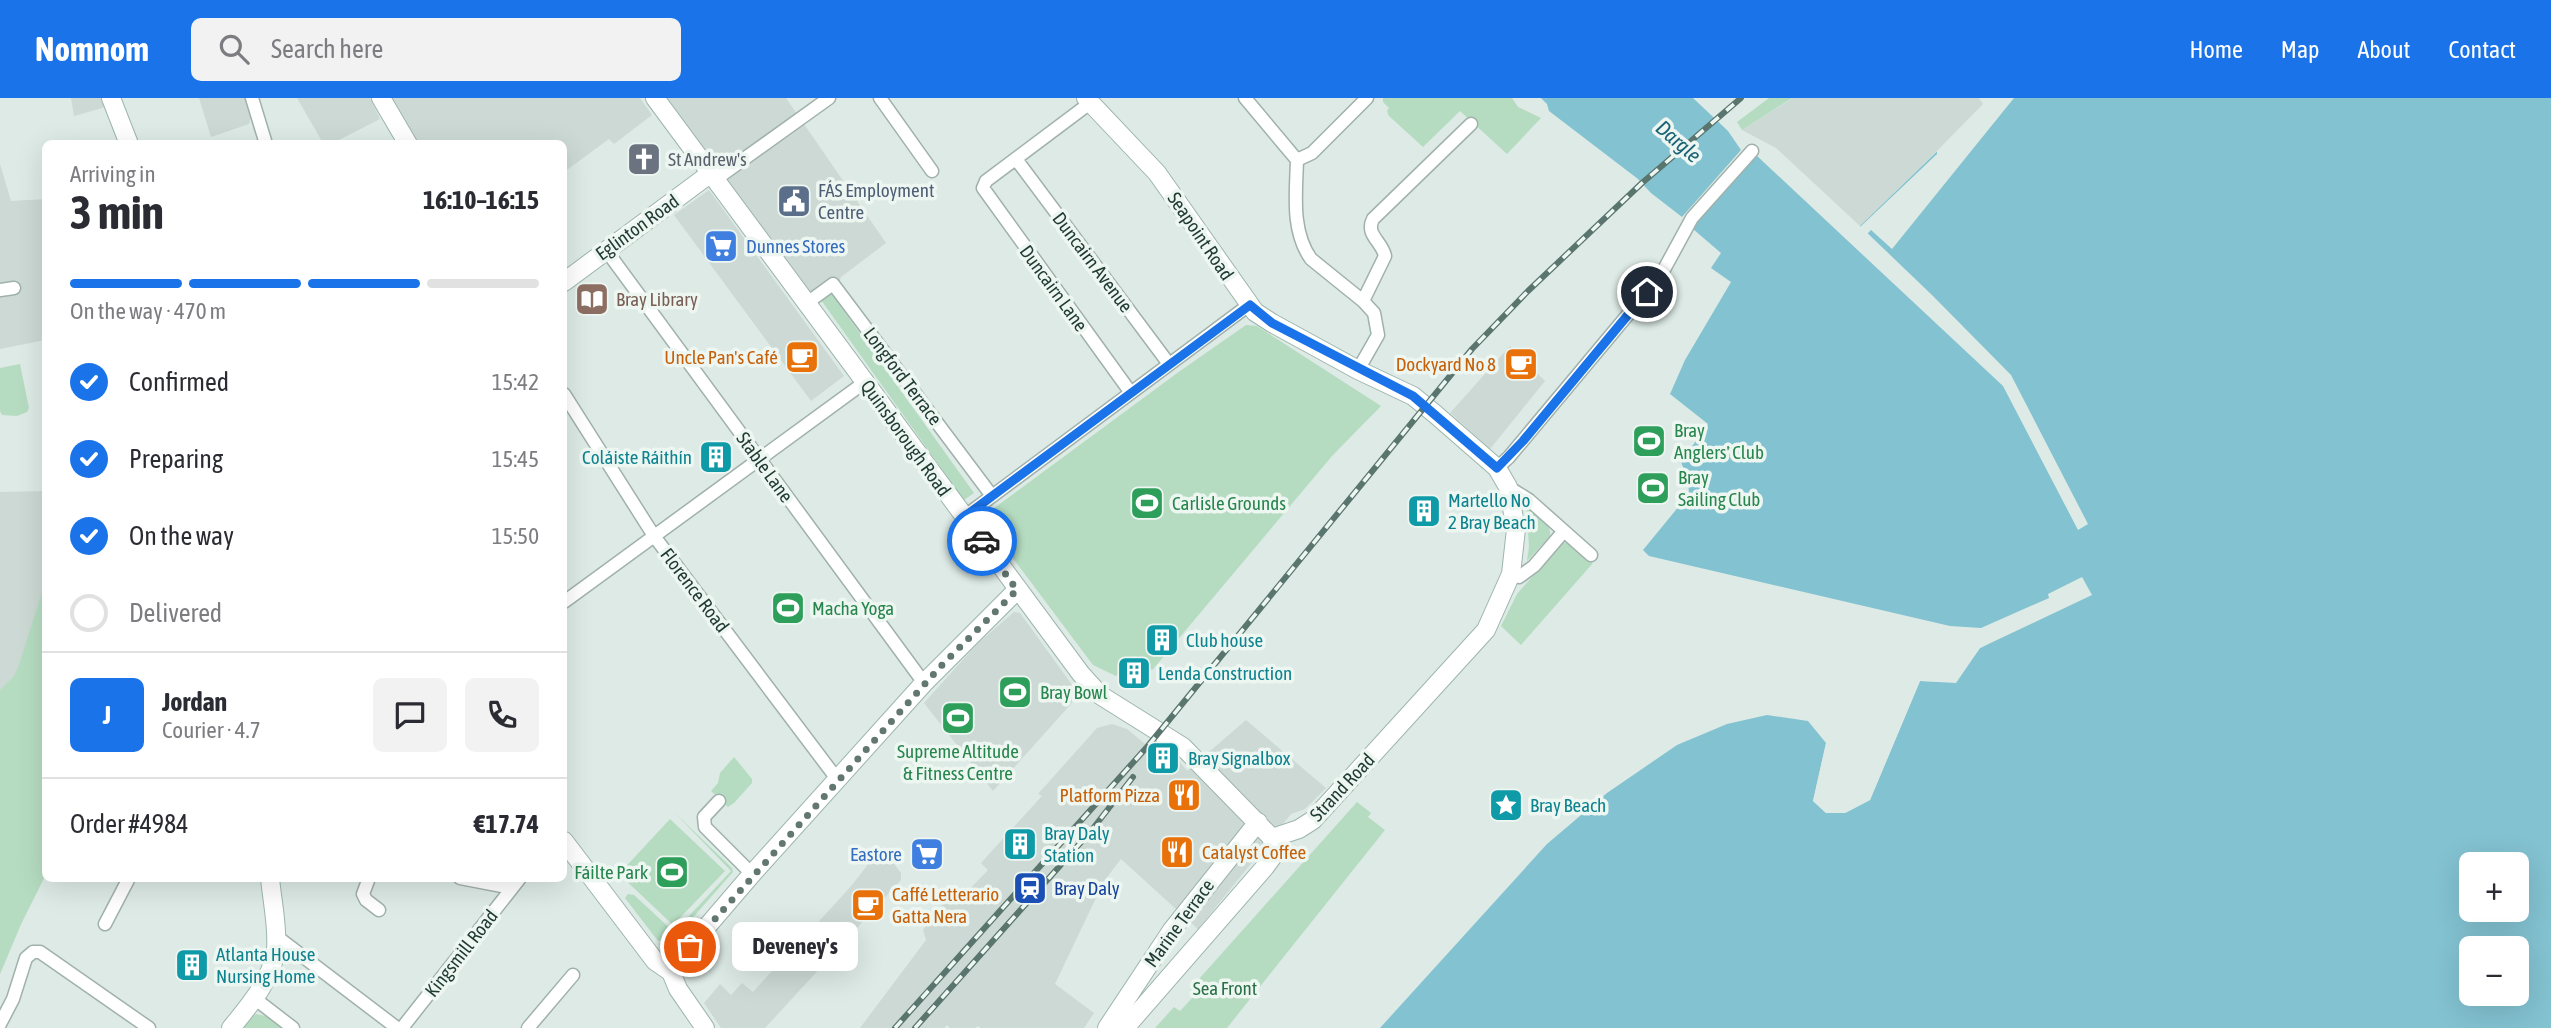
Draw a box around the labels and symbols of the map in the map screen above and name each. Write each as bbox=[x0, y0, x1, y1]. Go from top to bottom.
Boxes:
water label: Dargle bbox=[1652, 115, 1706, 167]
church icon: St Andrew's bbox=[625, 140, 663, 178]
place label: St Andrew's bbox=[668, 148, 747, 170]
place label: FÁS Employment Centre bbox=[818, 179, 934, 223]
public building icon: FÁS Employment Centre bbox=[775, 182, 813, 220]
street label: Seapoint Road bbox=[1164, 188, 1238, 284]
street label: Eglinton Road bbox=[591, 190, 683, 264]
street label: Duncairn Avenue bbox=[1048, 208, 1138, 316]
supermarket icon: Dunnes Stores bbox=[702, 227, 740, 265]
place label: Dunnes Stores bbox=[746, 235, 846, 257]
street label: Duncairn Lane bbox=[1015, 241, 1093, 335]
pin bbox=[1617, 262, 1677, 322]
library icon: Bray Library bbox=[573, 280, 611, 318]
place label: Bray Library bbox=[616, 288, 698, 310]
street label: Longford Terrace bbox=[859, 323, 947, 429]
cafe icon: Uncle Pan's Café bbox=[783, 338, 821, 376]
cafe icon: Dockyard No 8 bbox=[1502, 345, 1540, 383]
place label: Uncle Pan's Café bbox=[664, 346, 778, 368]
place label: Dockyard No 8 bbox=[1396, 353, 1496, 375]
street label: Quinsborough Road bbox=[856, 376, 956, 500]
place label: Bray Anglers' Club bbox=[1674, 419, 1764, 463]
sports icon: Bray Anglers' Club bbox=[1630, 422, 1668, 460]
street label: Stable Lane bbox=[732, 428, 798, 506]
building icon: Coláiste Ráithín bbox=[697, 438, 735, 476]
place label: Coláiste Ráithín bbox=[582, 446, 692, 468]
place label: Bray Sailing Club bbox=[1678, 466, 1760, 510]
sports icon: Bray Sailing Club bbox=[1634, 469, 1672, 507]
sports icon: Carlisle Grounds bbox=[1128, 484, 1166, 522]
place label: Martello No 2 Bray Beach bbox=[1448, 489, 1536, 533]
place label: Carlisle Grounds bbox=[1172, 492, 1286, 514]
building icon: Martello No 2 Bray Beach bbox=[1405, 492, 1443, 530]
courier bbox=[947, 506, 1017, 576]
street label: Florence Road bbox=[656, 544, 734, 636]
sports icon: Macha Yoga bbox=[769, 589, 807, 627]
place label: Macha Yoga bbox=[812, 597, 894, 619]
building icon: Club house bbox=[1143, 621, 1181, 659]
place label: Club house bbox=[1186, 629, 1263, 651]
building icon: Lenda Construction bbox=[1115, 654, 1153, 692]
place label: Lenda Construction bbox=[1158, 662, 1292, 684]
sports icon: Bray Bowl bbox=[996, 673, 1034, 711]
place label: Bray Bowl bbox=[1040, 681, 1108, 703]
sports icon: Supreme Altitude & Fitness Centre bbox=[939, 699, 977, 737]
building icon: Bray Signalbox bbox=[1144, 739, 1182, 777]
place label: Supreme Altitude & Fitness Centre bbox=[897, 740, 1019, 784]
place label: Bray Signalbox bbox=[1188, 747, 1291, 769]
street label: Strand Road bbox=[1305, 749, 1379, 825]
restaurant icon: Platform Pizza bbox=[1165, 776, 1203, 814]
place label: Platform Pizza bbox=[1059, 784, 1160, 806]
place icon: Bray Beach bbox=[1487, 786, 1525, 824]
place label: Bray Beach bbox=[1530, 794, 1606, 816]
place label: Bray Daly Station bbox=[1044, 822, 1110, 866]
building icon: Bray Daly Station bbox=[1001, 825, 1039, 863]
restaurant icon: Catalyst Coffee bbox=[1158, 833, 1196, 871]
supermarket icon: Eastore bbox=[908, 835, 946, 873]
place label: Catalyst Coffee bbox=[1202, 841, 1306, 863]
place label: Eastore bbox=[850, 843, 902, 865]
sports icon: Fáilte Park bbox=[653, 853, 691, 891]
place label: Fáilte Park bbox=[574, 861, 649, 883]
station icon: Bray Daly bbox=[1011, 869, 1049, 907]
street label: Marine Terrace bbox=[1140, 875, 1218, 971]
place label: Bray Daly bbox=[1054, 877, 1120, 899]
place label: Caffé Letterario Gatta Nera bbox=[892, 883, 999, 927]
cafe icon: Caffé Letterario Gatta Nera bbox=[849, 886, 887, 924]
street label: Kingsmill Road bbox=[420, 905, 502, 1001]
pin bbox=[660, 917, 720, 977]
callout: Deveney's bbox=[732, 922, 858, 972]
place label: Atlanta House Nursing Home bbox=[216, 943, 315, 987]
building icon: Atlanta House Nursing Home bbox=[173, 946, 211, 984]
park label: Sea Front bbox=[1193, 977, 1257, 999]

